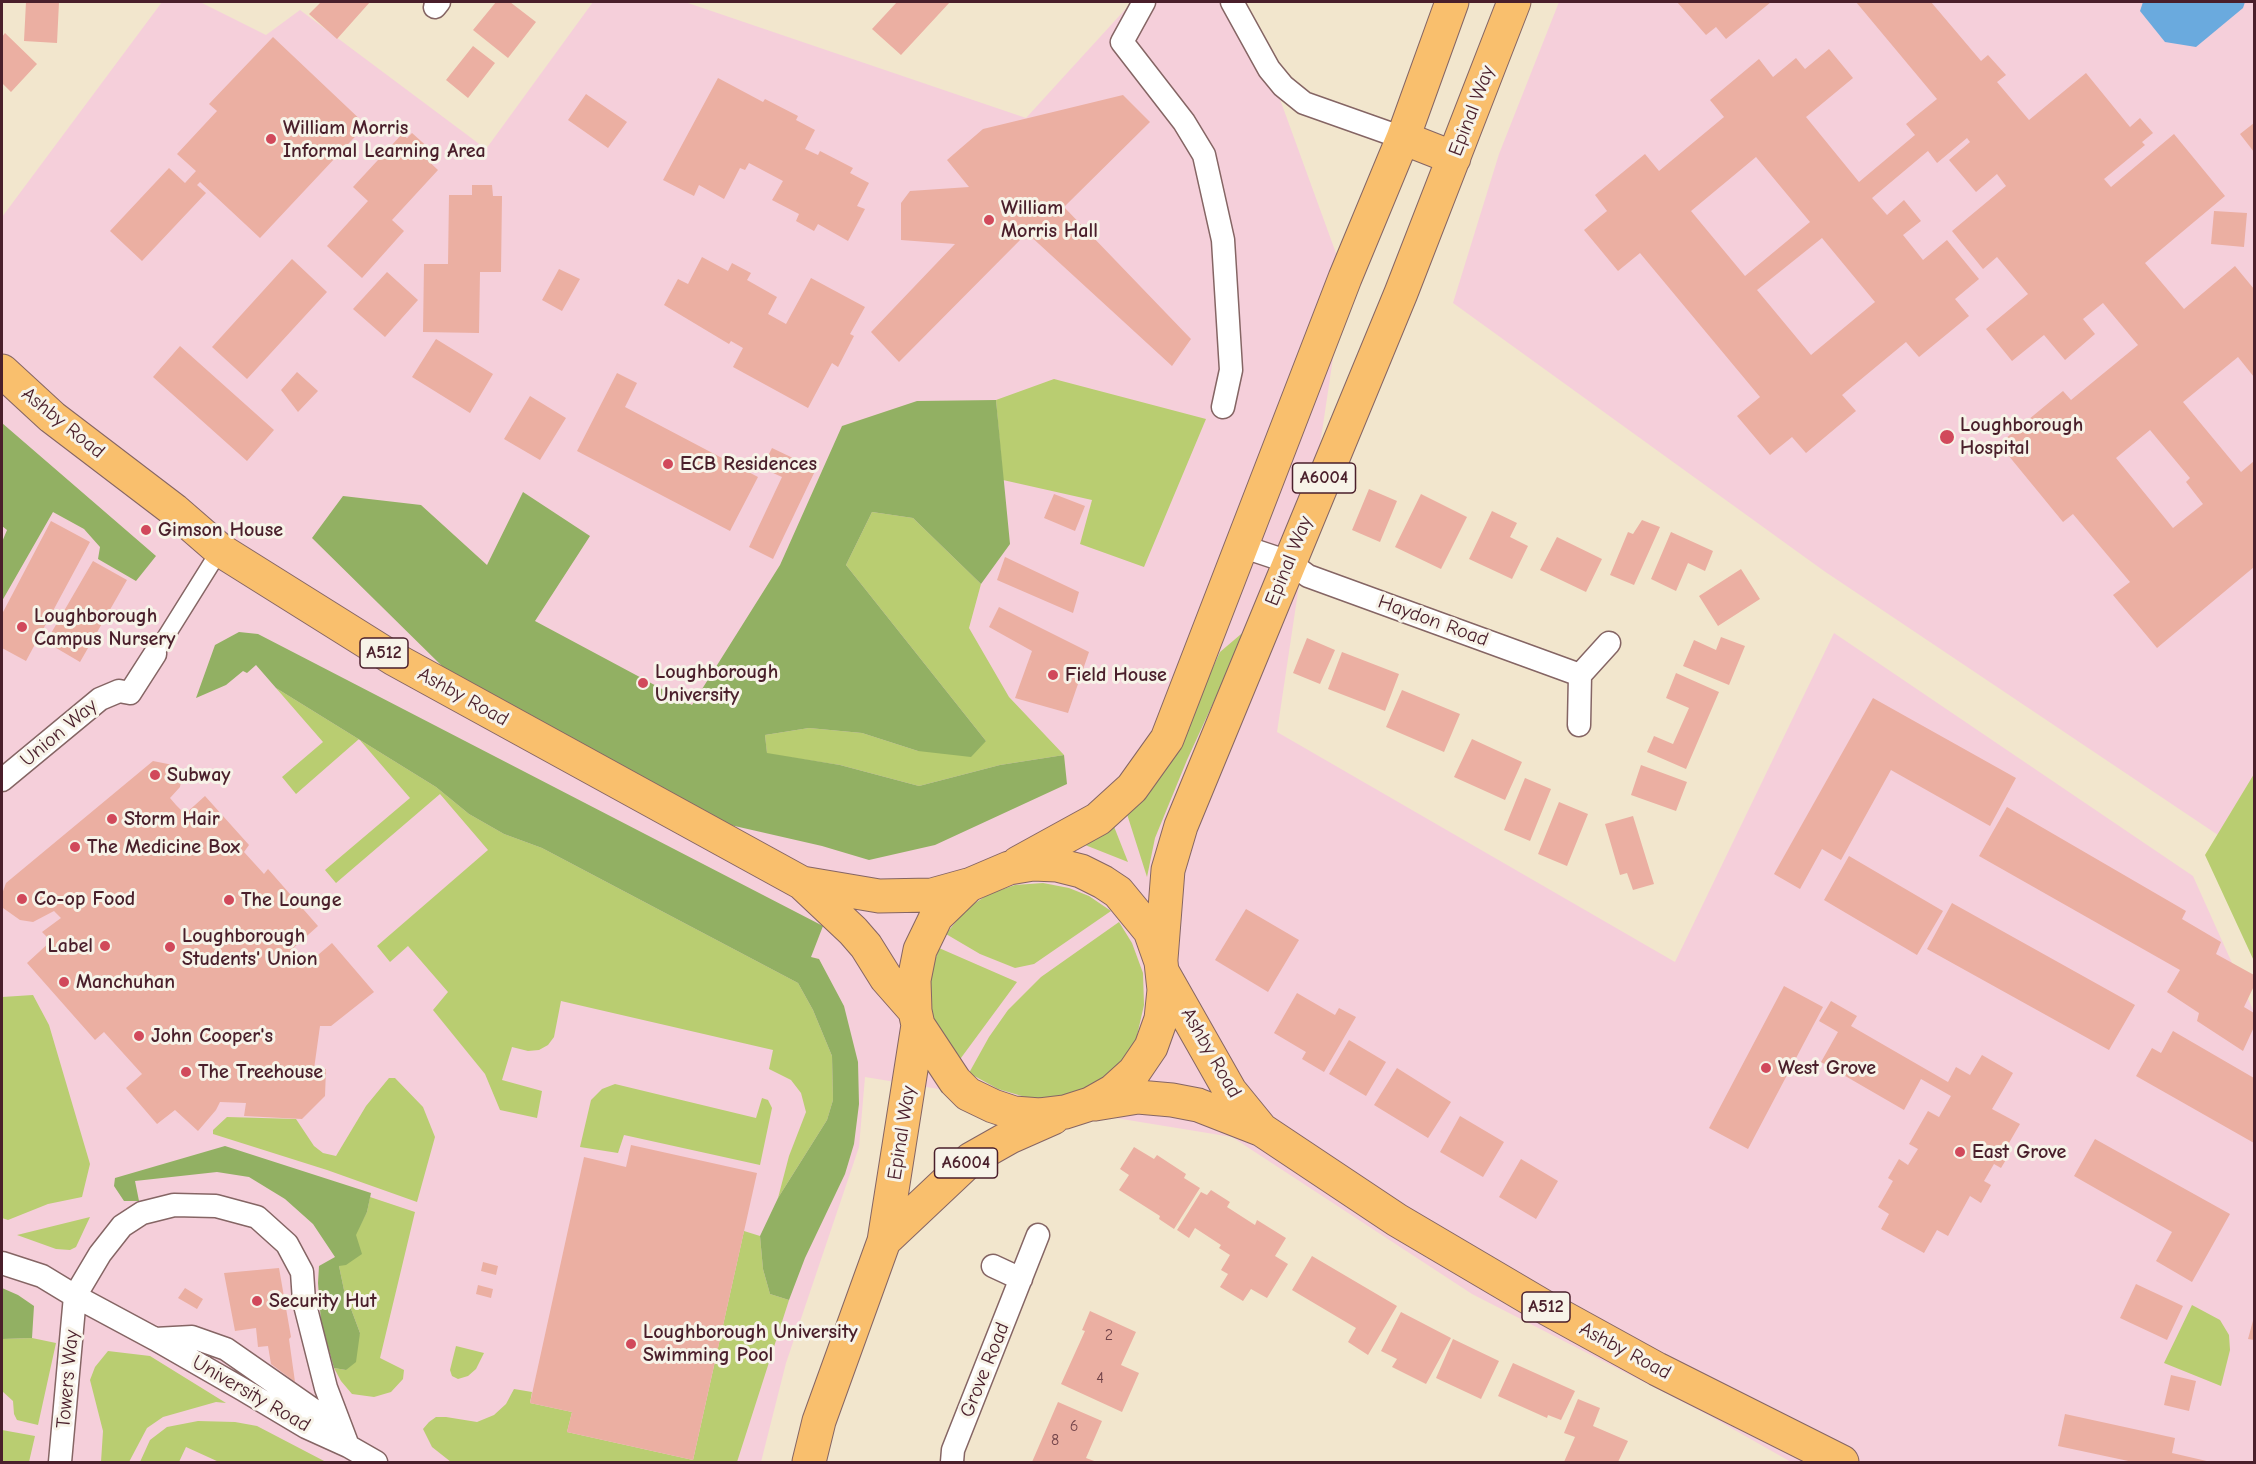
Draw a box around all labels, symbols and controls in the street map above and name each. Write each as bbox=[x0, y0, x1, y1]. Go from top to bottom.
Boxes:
street label: Epinal Way bbox=[1444, 62, 1500, 160]
place label: William Morris Informal Learning Area bbox=[283, 116, 486, 163]
marker: William Morris Informal Learning Area bbox=[264, 132, 278, 146]
place label: William Morris Hall bbox=[1001, 196, 1098, 243]
marker: William Morris Hall bbox=[982, 213, 996, 227]
street label: Ashby Road bbox=[17, 382, 109, 464]
place label: Loughborough Hospital bbox=[1960, 413, 2083, 460]
marker: Loughborough Hospital bbox=[1938, 428, 1956, 446]
place label: ECB Residences bbox=[680, 452, 817, 476]
marker: ECB Residences bbox=[661, 457, 675, 471]
road number: A6004 bbox=[1292, 463, 1356, 493]
street label: Epinal Way bbox=[1260, 513, 1318, 609]
place label: Gimson House bbox=[158, 518, 283, 542]
marker: Gimson House bbox=[139, 523, 153, 537]
street label: Haydon Road bbox=[1375, 590, 1491, 652]
place label: Loughborough Campus Nursery bbox=[34, 604, 175, 651]
marker: Loughborough Campus Nursery bbox=[15, 620, 29, 634]
road number: A512 bbox=[360, 638, 408, 668]
place label: Loughborough University bbox=[655, 660, 778, 707]
street label: Ashby Road bbox=[413, 662, 513, 732]
place label: Field House bbox=[1065, 663, 1167, 687]
marker: Field House bbox=[1046, 668, 1060, 682]
marker: Loughborough University bbox=[636, 676, 650, 690]
street label: Union Way bbox=[16, 694, 102, 772]
place label: Subway bbox=[167, 763, 230, 787]
marker: Subway bbox=[148, 768, 162, 782]
place label: Storm Hair bbox=[124, 807, 220, 831]
marker: Storm Hair bbox=[105, 812, 119, 826]
place label: The Medicine Box bbox=[87, 835, 240, 859]
marker: The Medicine Box bbox=[68, 840, 82, 854]
place label: Co-op Food bbox=[34, 887, 135, 911]
place label: The Lounge bbox=[241, 888, 342, 912]
marker: Co-op Food bbox=[15, 892, 29, 906]
marker: The Lounge bbox=[222, 893, 236, 907]
place label: Loughborough Students' Union bbox=[182, 924, 318, 971]
place label: Label bbox=[48, 934, 93, 958]
marker: Label bbox=[98, 939, 112, 953]
marker: Loughborough Students' Union bbox=[163, 940, 177, 954]
place label: Manchuhan bbox=[76, 970, 175, 994]
marker: Manchuhan bbox=[57, 975, 71, 989]
street label: Ashby Road bbox=[1176, 1004, 1246, 1102]
place label: John Cooper's bbox=[151, 1024, 273, 1048]
marker: John Cooper's bbox=[132, 1029, 146, 1043]
place label: West Grove bbox=[1778, 1056, 1876, 1080]
place label: The Treehouse bbox=[198, 1060, 323, 1084]
marker: West Grove bbox=[1759, 1061, 1773, 1075]
marker: The Treehouse bbox=[179, 1065, 193, 1079]
street label: Epinal Way bbox=[883, 1084, 921, 1182]
place label: East Grove bbox=[1972, 1140, 2066, 1164]
marker: East Grove bbox=[1953, 1145, 1967, 1159]
road number: A6004 bbox=[934, 1148, 998, 1178]
place label: Security Hut bbox=[269, 1289, 376, 1313]
road number: A512 bbox=[1522, 1292, 1570, 1322]
marker: Security Hut bbox=[250, 1294, 264, 1308]
street label: Ashby Road bbox=[1575, 1317, 1675, 1385]
street label: Grove Road bbox=[955, 1319, 1015, 1421]
place label: Loughborough University Swimming Pool bbox=[643, 1320, 858, 1367]
house number: 2 bbox=[1105, 1325, 1113, 1345]
street label: Towers Way bbox=[52, 1329, 84, 1429]
marker: Loughborough University Swimming Pool bbox=[624, 1337, 638, 1351]
street label: University Road bbox=[188, 1350, 314, 1438]
house number: 4 bbox=[1096, 1368, 1104, 1388]
house number: 6 bbox=[1070, 1416, 1078, 1436]
house number: 8 bbox=[1051, 1430, 1059, 1450]

